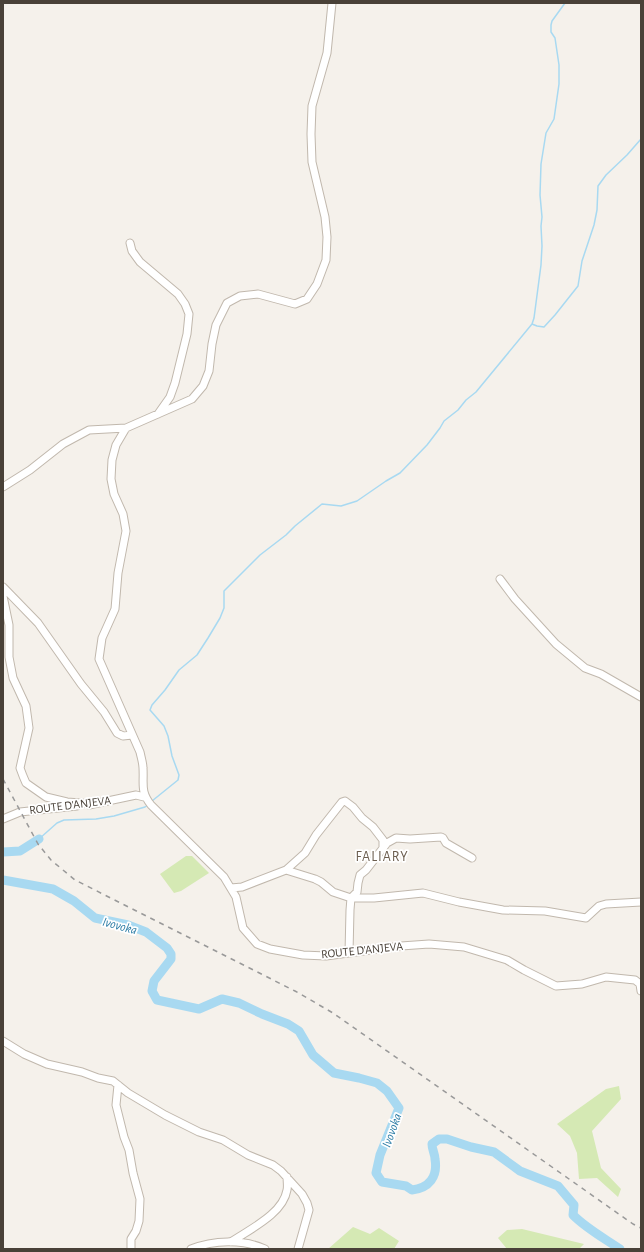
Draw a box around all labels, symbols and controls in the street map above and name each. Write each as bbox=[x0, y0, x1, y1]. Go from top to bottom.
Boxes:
street label: ROUTE D'ANJEVA bbox=[28, 794, 112, 816]
district label: FALIARY bbox=[355, 850, 409, 864]
water label: Ivovoka bbox=[101, 916, 139, 937]
street label: ROUTE D'ANJEVA bbox=[320, 940, 404, 960]
water label: Ivovoka bbox=[380, 1111, 405, 1149]

